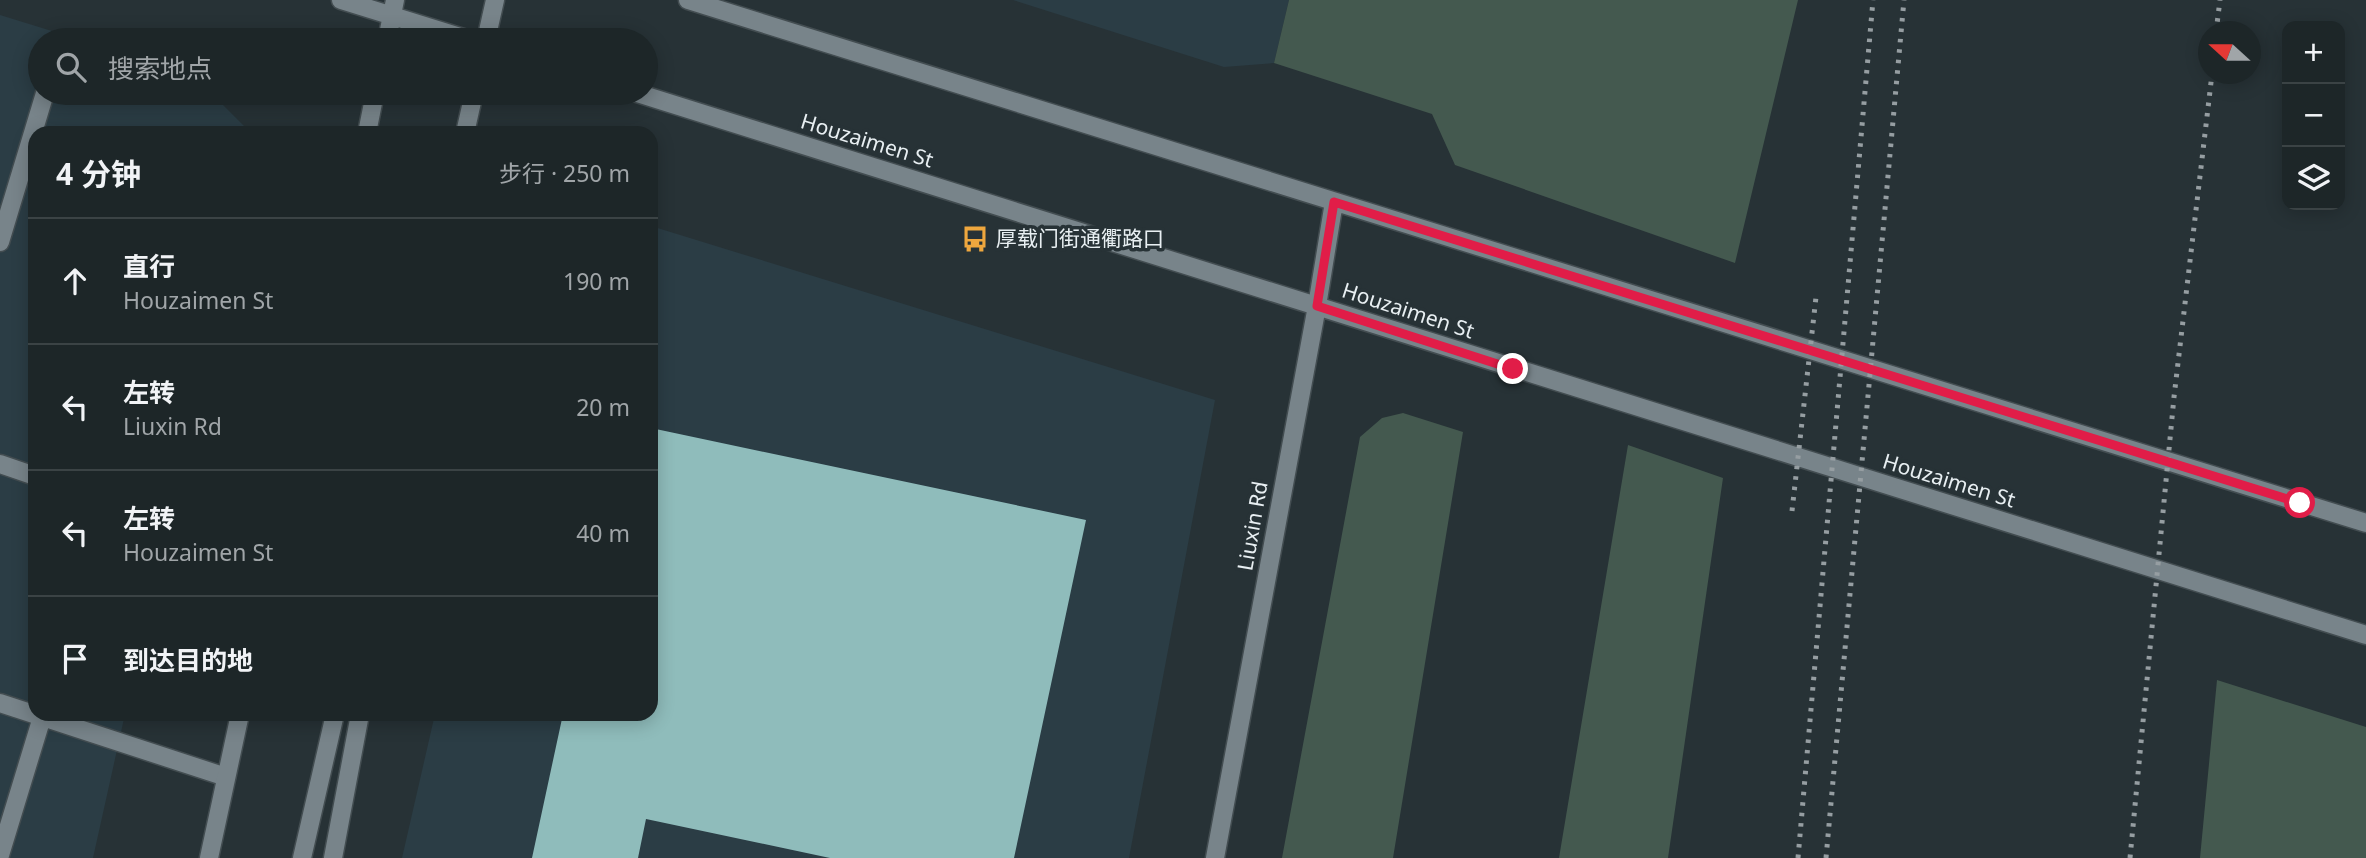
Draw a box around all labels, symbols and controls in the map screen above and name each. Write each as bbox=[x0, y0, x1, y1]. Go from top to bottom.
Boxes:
north arrow bbox=[2198, 21, 2261, 84]
map controls bbox=[2282, 21, 2345, 210]
button: + bbox=[2282, 21, 2345, 84]
search box bbox=[28, 28, 658, 105]
icon: search bbox=[52, 48, 90, 86]
text: 搜索地点 bbox=[108, 50, 212, 86]
button: − bbox=[2282, 84, 2345, 147]
street label: Houzaimen St bbox=[798, 107, 937, 174]
button: layers bbox=[2282, 147, 2345, 210]
text: 4 分钟 bbox=[56, 153, 141, 194]
text: 步行 · 250 m bbox=[499, 157, 630, 189]
bus stop icon: 厚载门街通衢路口 bbox=[960, 224, 990, 254]
place label: 厚载门街通衢路口 bbox=[996, 224, 1164, 252]
text: 直行 bbox=[123, 248, 175, 284]
icon: ahead bbox=[56, 262, 94, 300]
text: 190 m bbox=[563, 265, 630, 297]
street label: Houzaimen St bbox=[1339, 276, 1478, 345]
text: Houzaimen St bbox=[123, 284, 273, 316]
route end bbox=[1497, 353, 1528, 384]
text: 左转 bbox=[123, 374, 175, 410]
icon: left bbox=[56, 388, 94, 426]
text: 20 m bbox=[576, 391, 630, 423]
text: Liuxin Rd bbox=[123, 410, 222, 442]
street label: Houzaimen St bbox=[1880, 447, 2019, 514]
street label: Liuxin Rd bbox=[1230, 479, 1274, 573]
route start bbox=[2284, 487, 2315, 518]
text: 左转 bbox=[123, 500, 175, 536]
icon: left bbox=[56, 514, 94, 552]
text: 40 m bbox=[576, 517, 630, 549]
text: Houzaimen St bbox=[123, 536, 273, 568]
icon: arrive bbox=[56, 640, 94, 678]
text: 到达目的地 bbox=[123, 642, 253, 678]

